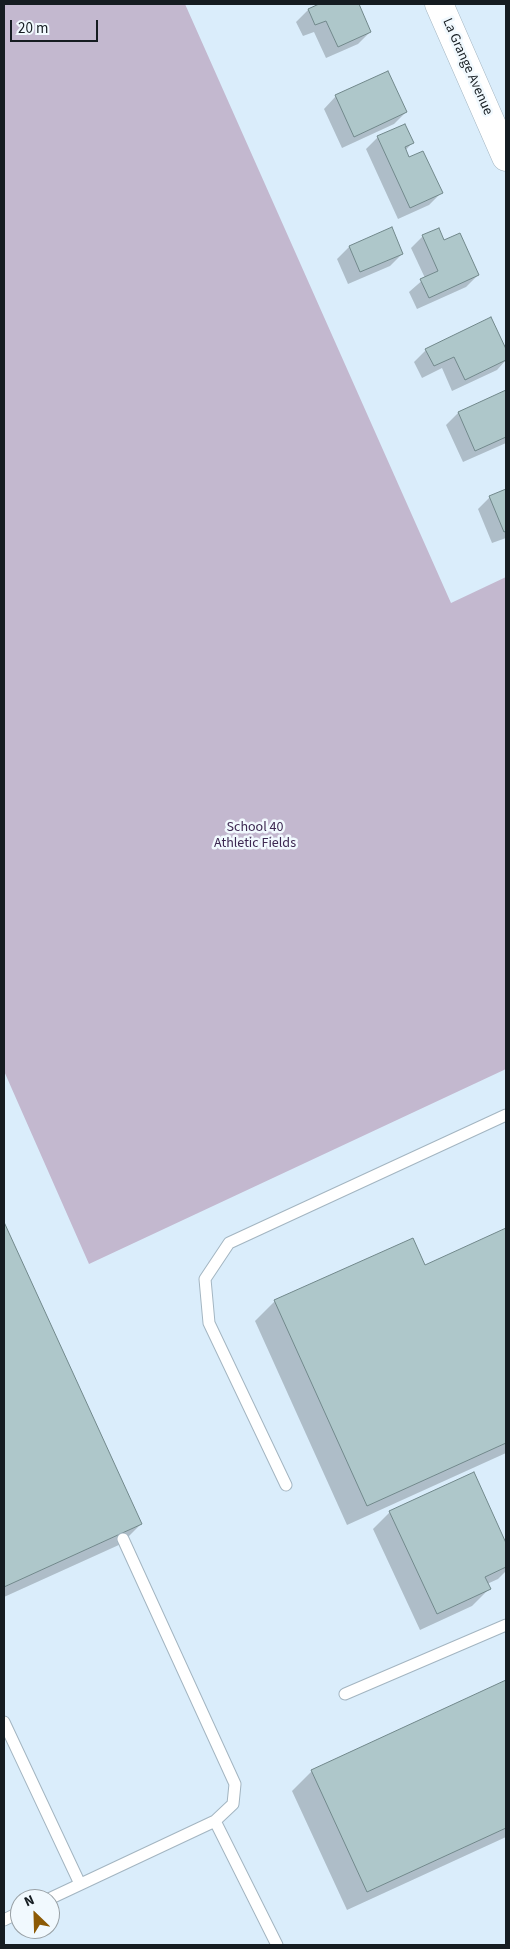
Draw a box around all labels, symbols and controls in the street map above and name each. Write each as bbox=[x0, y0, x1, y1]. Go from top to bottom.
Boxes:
scale bar bbox=[12, 10, 100, 42]
street label: La Grange Avenue bbox=[438, 16, 496, 118]
text: 20 m bbox=[18, 18, 48, 39]
park label: School 40 Athletic Fields bbox=[214, 820, 296, 852]
north arrow bbox=[10, 1889, 60, 1939]
text: N bbox=[21, 1890, 38, 1912]

